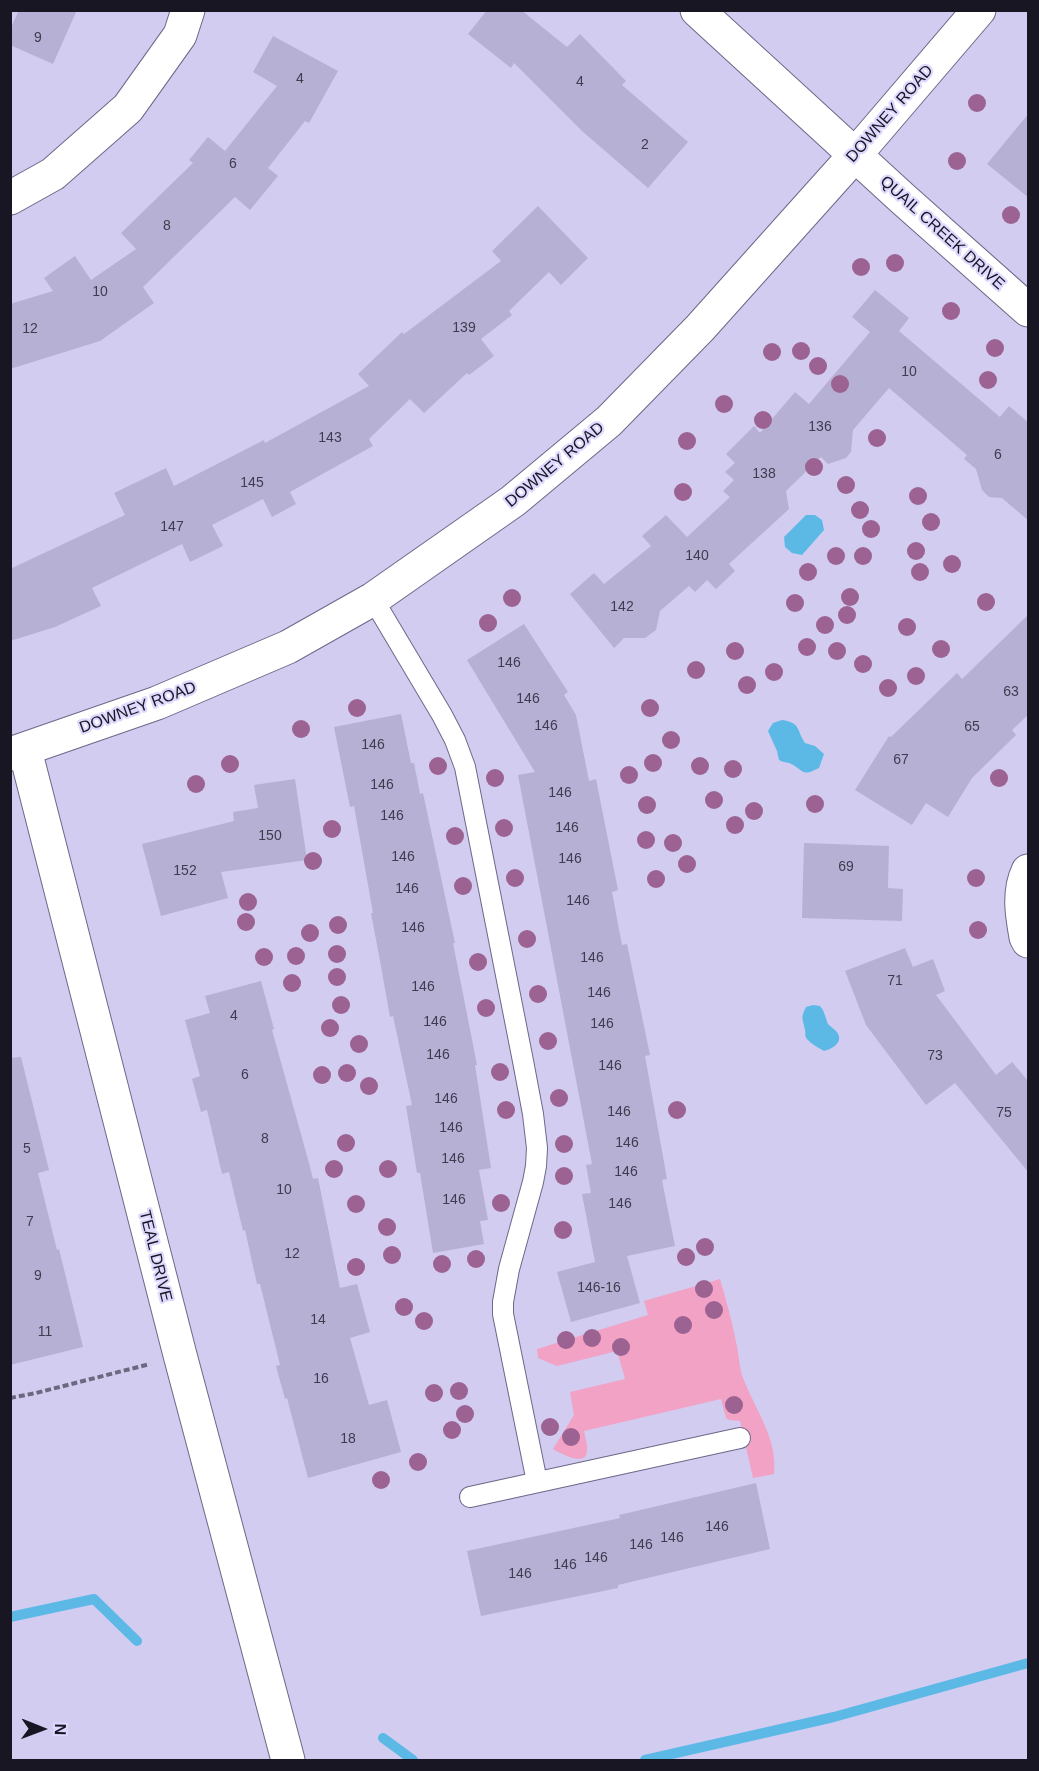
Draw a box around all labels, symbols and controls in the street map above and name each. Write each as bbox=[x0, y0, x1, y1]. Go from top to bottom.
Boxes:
house number: 9 bbox=[34, 30, 42, 46]
street label: DOWNEY ROAD bbox=[843, 61, 937, 167]
house number: 4 bbox=[296, 71, 304, 87]
house number: 4 bbox=[576, 74, 584, 90]
house number: 2 bbox=[641, 137, 649, 153]
house number: 6 bbox=[229, 156, 237, 172]
street label: QUAIL CREEK DRIVE bbox=[876, 172, 1008, 294]
house number: 8 bbox=[163, 218, 171, 234]
house number: 10 bbox=[92, 284, 108, 300]
house number: 139 bbox=[452, 320, 476, 336]
house number: 12 bbox=[22, 321, 38, 337]
house number: 10 bbox=[901, 364, 917, 380]
street label: DOWNEY ROAD bbox=[502, 418, 608, 512]
house number: 136 bbox=[808, 419, 832, 435]
house number: 143 bbox=[318, 430, 342, 446]
house number: 6 bbox=[994, 447, 1002, 463]
house number: 138 bbox=[752, 466, 776, 482]
house number: 145 bbox=[240, 475, 264, 491]
house number: 147 bbox=[160, 519, 184, 535]
house number: 140 bbox=[685, 548, 709, 564]
house number: 142 bbox=[610, 599, 634, 615]
house number: 146 bbox=[497, 655, 521, 671]
street label: DOWNEY ROAD bbox=[77, 678, 199, 738]
house number: 63 bbox=[1003, 684, 1019, 700]
house number: 146 bbox=[516, 691, 540, 707]
house number: 146 bbox=[534, 718, 558, 734]
house number: 65 bbox=[964, 719, 980, 735]
house number: 146 bbox=[361, 737, 385, 753]
house number: 67 bbox=[893, 752, 909, 768]
house number: 146 bbox=[370, 777, 394, 793]
house number: 146 bbox=[548, 785, 572, 801]
house number: 146 bbox=[380, 808, 404, 824]
house number: 146 bbox=[555, 820, 579, 836]
house number: 150 bbox=[258, 828, 282, 844]
house number: 146 bbox=[391, 849, 415, 865]
house number: 146 bbox=[558, 851, 582, 867]
house number: 69 bbox=[838, 859, 854, 875]
house number: 152 bbox=[173, 863, 197, 879]
house number: 146 bbox=[395, 881, 419, 897]
house number: 146 bbox=[566, 893, 590, 909]
house number: 146 bbox=[401, 920, 425, 936]
house number: 146 bbox=[580, 950, 604, 966]
house number: 71 bbox=[887, 973, 903, 989]
house number: 146 bbox=[411, 979, 435, 995]
house number: 146 bbox=[587, 985, 611, 1001]
house number: 4 bbox=[230, 1008, 238, 1024]
house number: 146 bbox=[423, 1014, 447, 1030]
house number: 146 bbox=[590, 1016, 614, 1032]
house number: 146 bbox=[426, 1047, 450, 1063]
house number: 73 bbox=[927, 1048, 943, 1064]
house number: 146 bbox=[598, 1058, 622, 1074]
house number: 6 bbox=[241, 1067, 249, 1083]
house number: 146 bbox=[434, 1091, 458, 1107]
house number: 146 bbox=[607, 1104, 631, 1120]
house number: 75 bbox=[996, 1105, 1012, 1121]
house number: 146 bbox=[439, 1120, 463, 1136]
house number: 8 bbox=[261, 1131, 269, 1147]
house number: 146 bbox=[615, 1135, 639, 1151]
house number: 5 bbox=[23, 1141, 31, 1157]
house number: 146 bbox=[441, 1151, 465, 1167]
house number: 146 bbox=[614, 1164, 638, 1180]
house number: 10 bbox=[276, 1182, 292, 1198]
house number: 146 bbox=[442, 1192, 466, 1208]
house number: 146 bbox=[608, 1196, 632, 1212]
street label: TEAL DRIVE bbox=[134, 1208, 176, 1304]
house number: 7 bbox=[26, 1214, 34, 1230]
house number: 12 bbox=[284, 1246, 300, 1262]
house number: 9 bbox=[34, 1268, 42, 1284]
house number: 146-16 bbox=[577, 1280, 621, 1296]
house number: 14 bbox=[310, 1312, 326, 1328]
house number: 11 bbox=[38, 1324, 52, 1340]
house number: 16 bbox=[313, 1371, 329, 1387]
house number: 18 bbox=[340, 1431, 356, 1447]
house number: 146 bbox=[705, 1519, 729, 1535]
house number: 146 bbox=[660, 1530, 684, 1546]
house number: 146 bbox=[629, 1537, 653, 1553]
house number: 146 bbox=[584, 1550, 608, 1566]
house number: 146 bbox=[553, 1557, 577, 1573]
house number: 146 bbox=[508, 1566, 532, 1582]
north arrow bbox=[12, 1699, 72, 1759]
text: N bbox=[52, 1723, 69, 1735]

